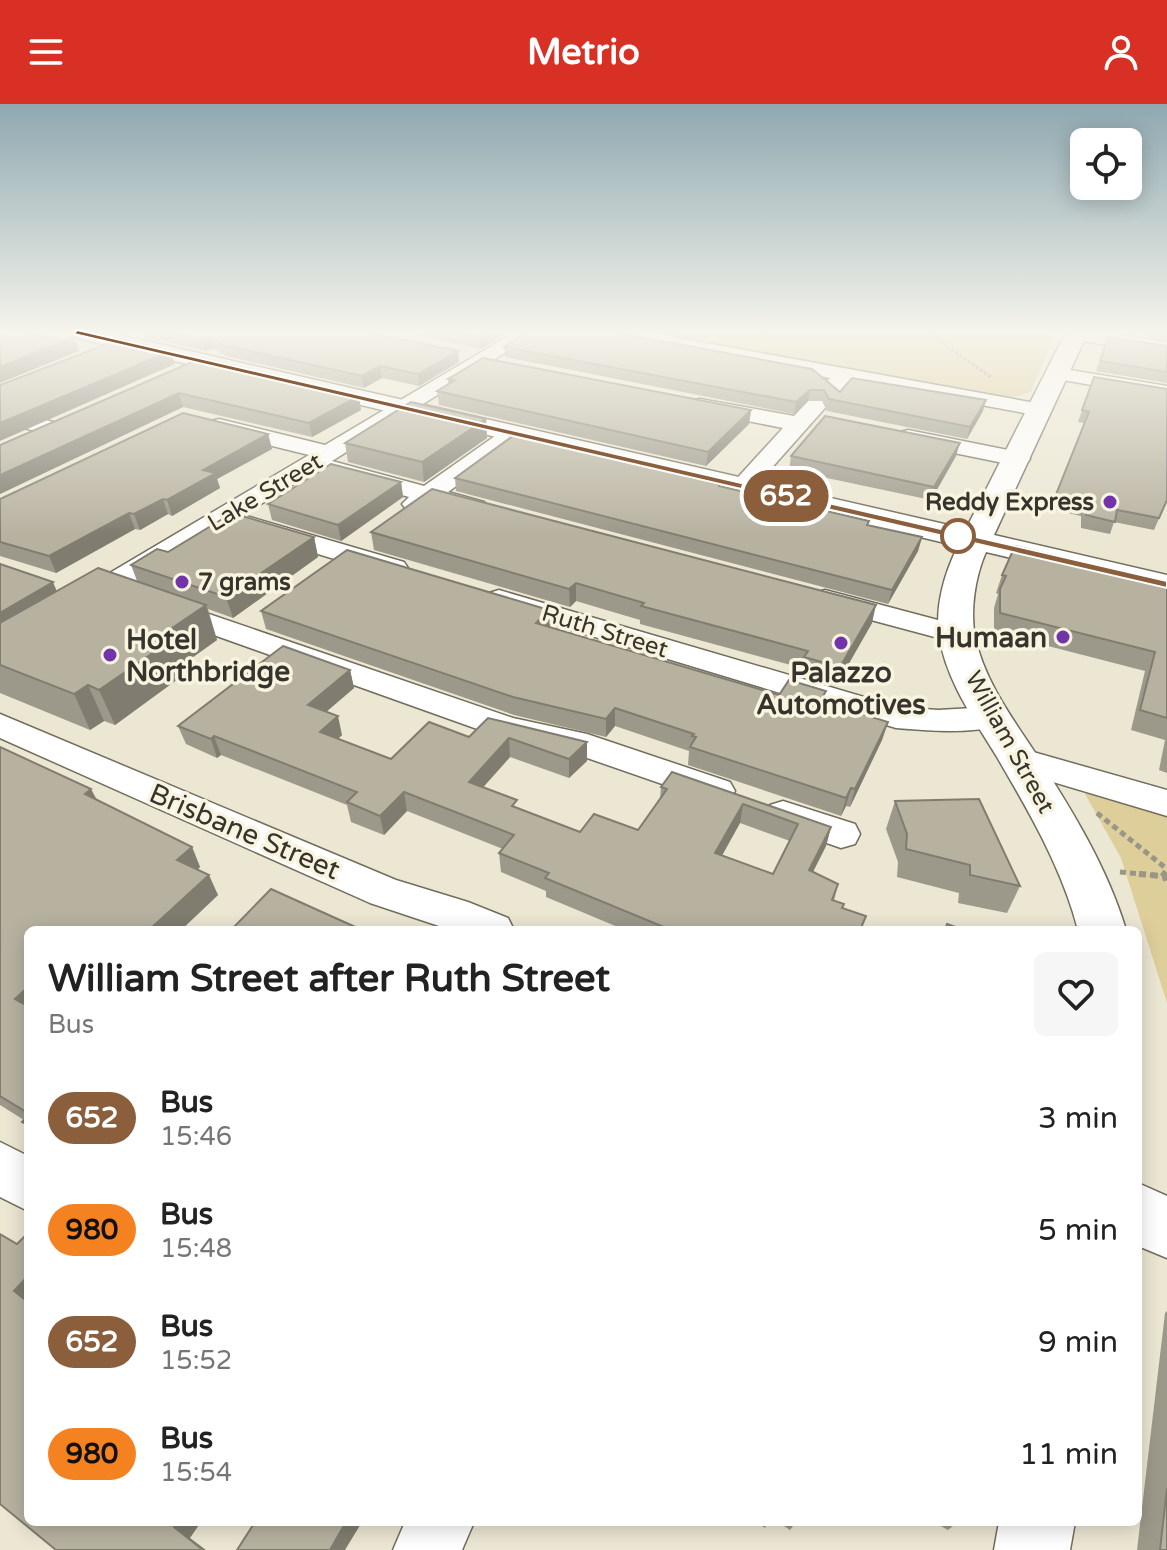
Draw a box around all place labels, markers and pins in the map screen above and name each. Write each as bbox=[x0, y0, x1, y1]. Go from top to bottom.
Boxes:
place label: Reddy Express bbox=[925, 488, 1094, 517]
marker: Reddy Express bbox=[1101, 493, 1119, 511]
unlabelled marker bbox=[941, 519, 975, 553]
place label: 7 grams bbox=[198, 568, 291, 597]
marker: 7 grams bbox=[173, 573, 191, 591]
place label: Humaan bbox=[935, 621, 1047, 655]
place label: Hotel Northbridge bbox=[126, 623, 290, 689]
marker: Humaan bbox=[1054, 628, 1072, 646]
marker: Palazzo Automotives bbox=[832, 634, 850, 652]
marker: Hotel Northbridge bbox=[101, 646, 119, 664]
place label: Palazzo Automotives bbox=[756, 656, 926, 722]

